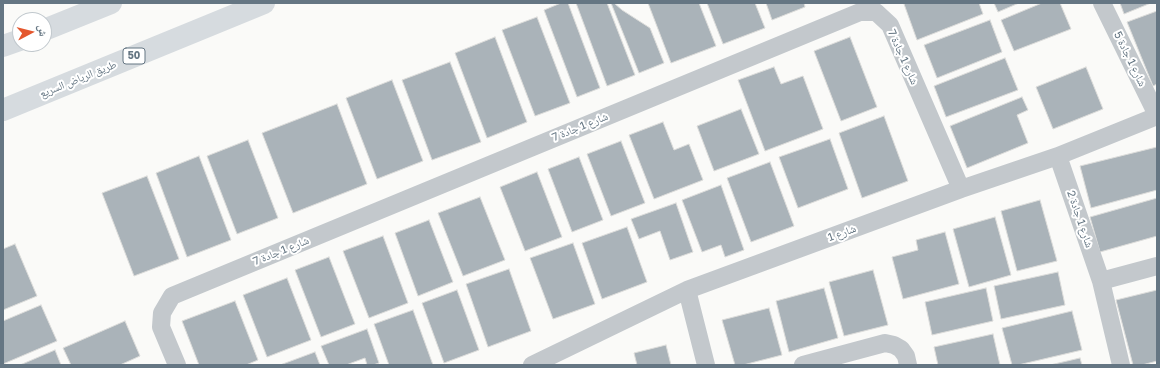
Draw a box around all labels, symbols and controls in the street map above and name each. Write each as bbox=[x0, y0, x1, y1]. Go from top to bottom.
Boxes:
north arrow bbox=[12, 12, 52, 52]
text: ش bbox=[36, 24, 51, 37]
street label: شارع 1 جادة 7 bbox=[885, 27, 921, 87]
street label: شارع 1 جادة 5 bbox=[1111, 29, 1149, 89]
road number: 50 bbox=[123, 48, 145, 64]
street label: طريق الرياض السريع bbox=[38, 58, 118, 100]
street label: شارع 1 جادة 7 bbox=[550, 110, 610, 144]
street label: شارع 1 جادة 2 bbox=[1064, 189, 1096, 249]
street label: شارع 1 bbox=[826, 222, 858, 244]
street label: شارع 1 جادة 7 bbox=[251, 234, 311, 268]

